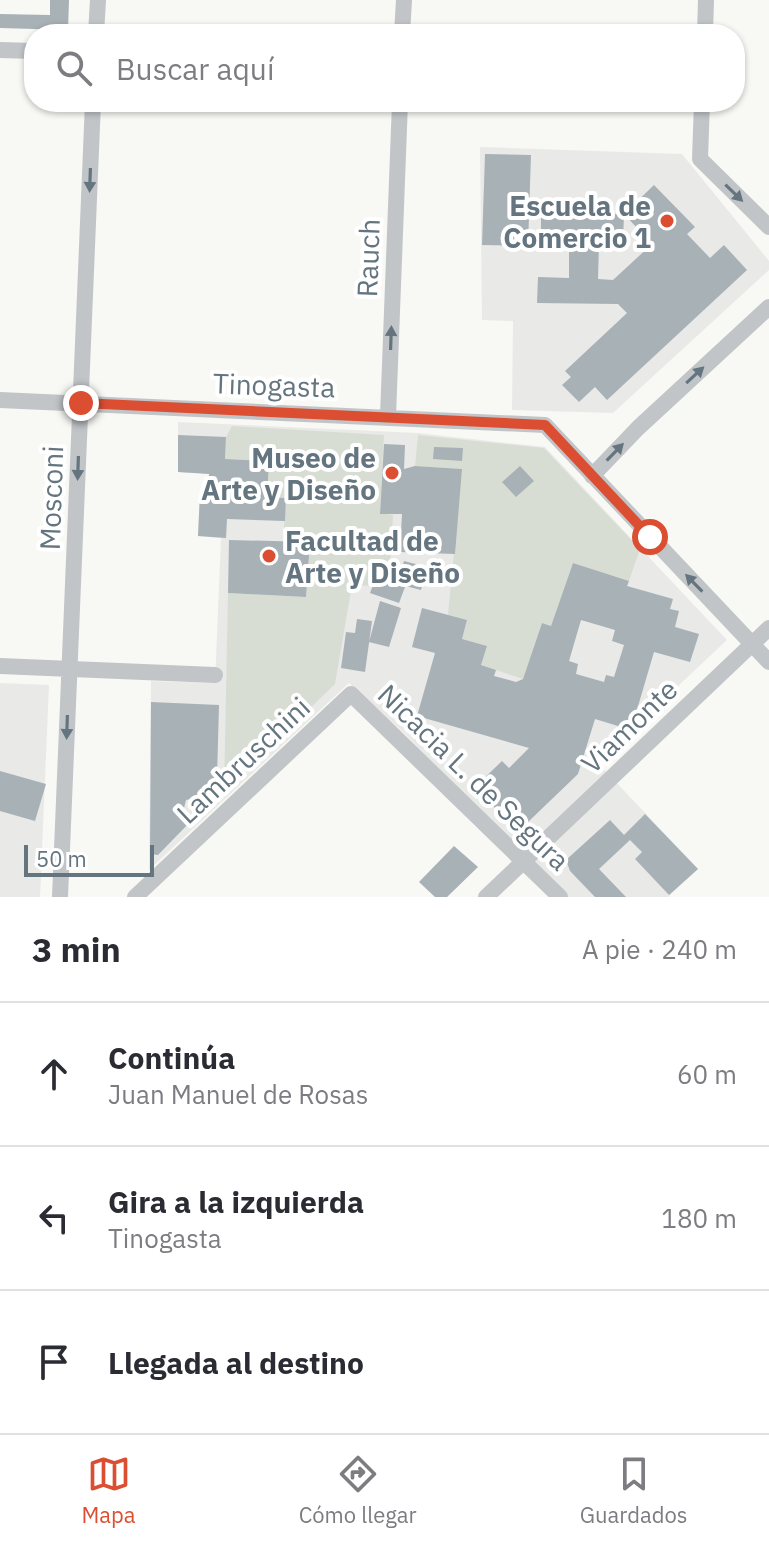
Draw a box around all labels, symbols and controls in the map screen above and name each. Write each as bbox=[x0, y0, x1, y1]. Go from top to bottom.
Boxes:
search box bbox=[24, 24, 745, 112]
icon: search bbox=[52, 46, 96, 90]
text: Buscar aquí bbox=[116, 49, 274, 88]
one-way arrow bbox=[84, 168, 97, 193]
one-way arrow bbox=[724, 183, 743, 202]
place label: Escuela de Comercio 1 bbox=[503, 187, 651, 256]
marker: Escuela de Comercio 1 bbox=[658, 212, 676, 230]
street label: Rauch bbox=[348, 218, 388, 298]
one-way arrow bbox=[384, 325, 397, 350]
street label: Tinogasta bbox=[212, 364, 336, 406]
one-way arrow bbox=[685, 367, 704, 385]
route end bbox=[63, 385, 99, 421]
place label: Museo de Arte y Diseño bbox=[201, 439, 376, 508]
one-way arrow bbox=[605, 443, 623, 462]
street label: Mosconi bbox=[31, 445, 71, 551]
one-way arrow bbox=[72, 456, 85, 481]
marker: Museo de Arte y Diseño bbox=[383, 464, 401, 482]
route start bbox=[632, 519, 668, 555]
place label: Facultad de Arte y Diseño bbox=[285, 522, 460, 591]
marker: Facultad de Arte y Diseño bbox=[260, 547, 278, 565]
one-way arrow bbox=[685, 574, 703, 593]
street label: Viamonte bbox=[573, 671, 685, 781]
street label: Nicacia L. de Segura bbox=[370, 676, 578, 878]
street label: Lambruschini bbox=[168, 689, 318, 831]
one-way arrow bbox=[61, 715, 74, 740]
scale bar bbox=[24, 841, 154, 877]
text: 50 m bbox=[36, 844, 87, 873]
text: 3 min bbox=[32, 927, 121, 971]
text: A pie · 240 m bbox=[582, 932, 737, 966]
text: Continúa bbox=[108, 1038, 235, 1077]
icon: ahead bbox=[32, 1052, 76, 1096]
text: 60 m bbox=[677, 1057, 737, 1091]
text: Juan Manuel de Rosas bbox=[108, 1077, 368, 1111]
text: Gira a la izquierda bbox=[108, 1182, 364, 1221]
icon: left bbox=[32, 1196, 76, 1240]
text: 180 m bbox=[661, 1201, 737, 1235]
text: Tinogasta bbox=[108, 1221, 222, 1255]
icon: arrive bbox=[32, 1340, 76, 1384]
text: Llegada al destino bbox=[108, 1343, 364, 1382]
tab: Mapa bbox=[82, 1452, 136, 1529]
tab: Cómo llegar bbox=[299, 1452, 417, 1529]
tab: Guardados bbox=[580, 1452, 687, 1529]

